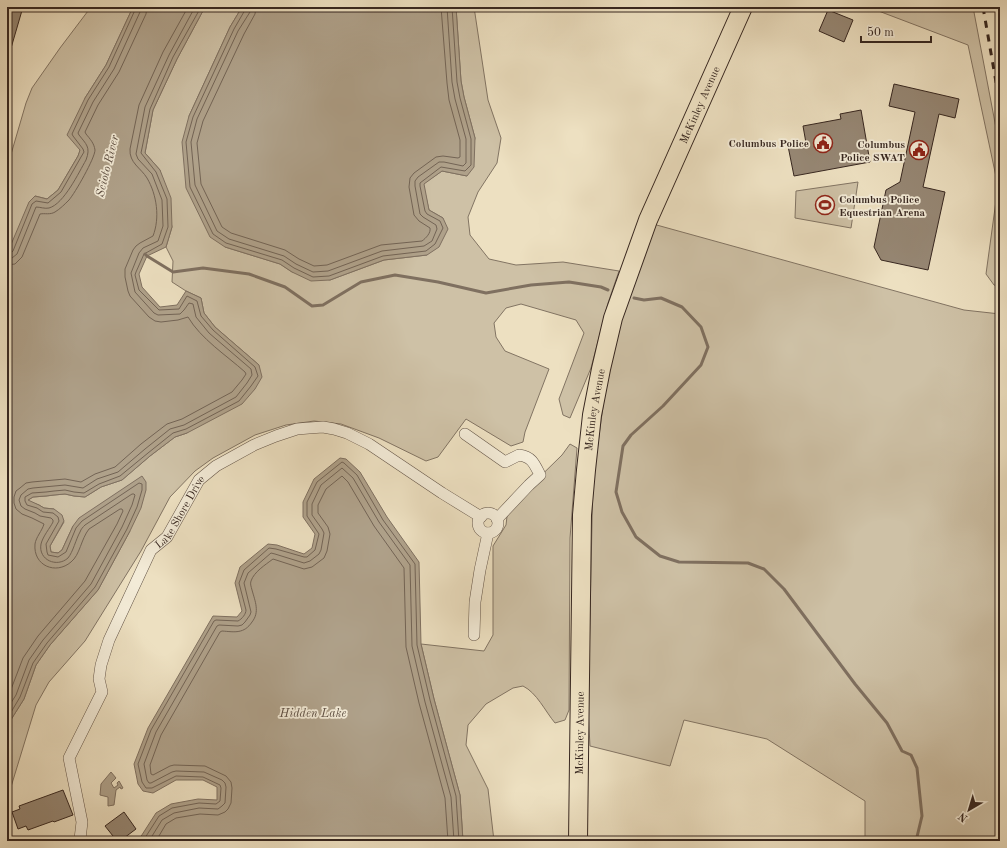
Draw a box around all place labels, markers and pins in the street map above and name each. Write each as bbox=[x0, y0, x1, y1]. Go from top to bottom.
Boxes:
public building icon: Columbus Police bbox=[812, 132, 834, 154]
place label: Columbus Police bbox=[729, 139, 809, 150]
public building icon: Columbus Police SWAT bbox=[908, 139, 930, 161]
place label: Columbus Police SWAT bbox=[840, 140, 905, 164]
sports icon: Columbus Police Equestrian Arena bbox=[814, 194, 836, 216]
place label: Columbus Police Equestrian Arena bbox=[839, 195, 926, 219]

